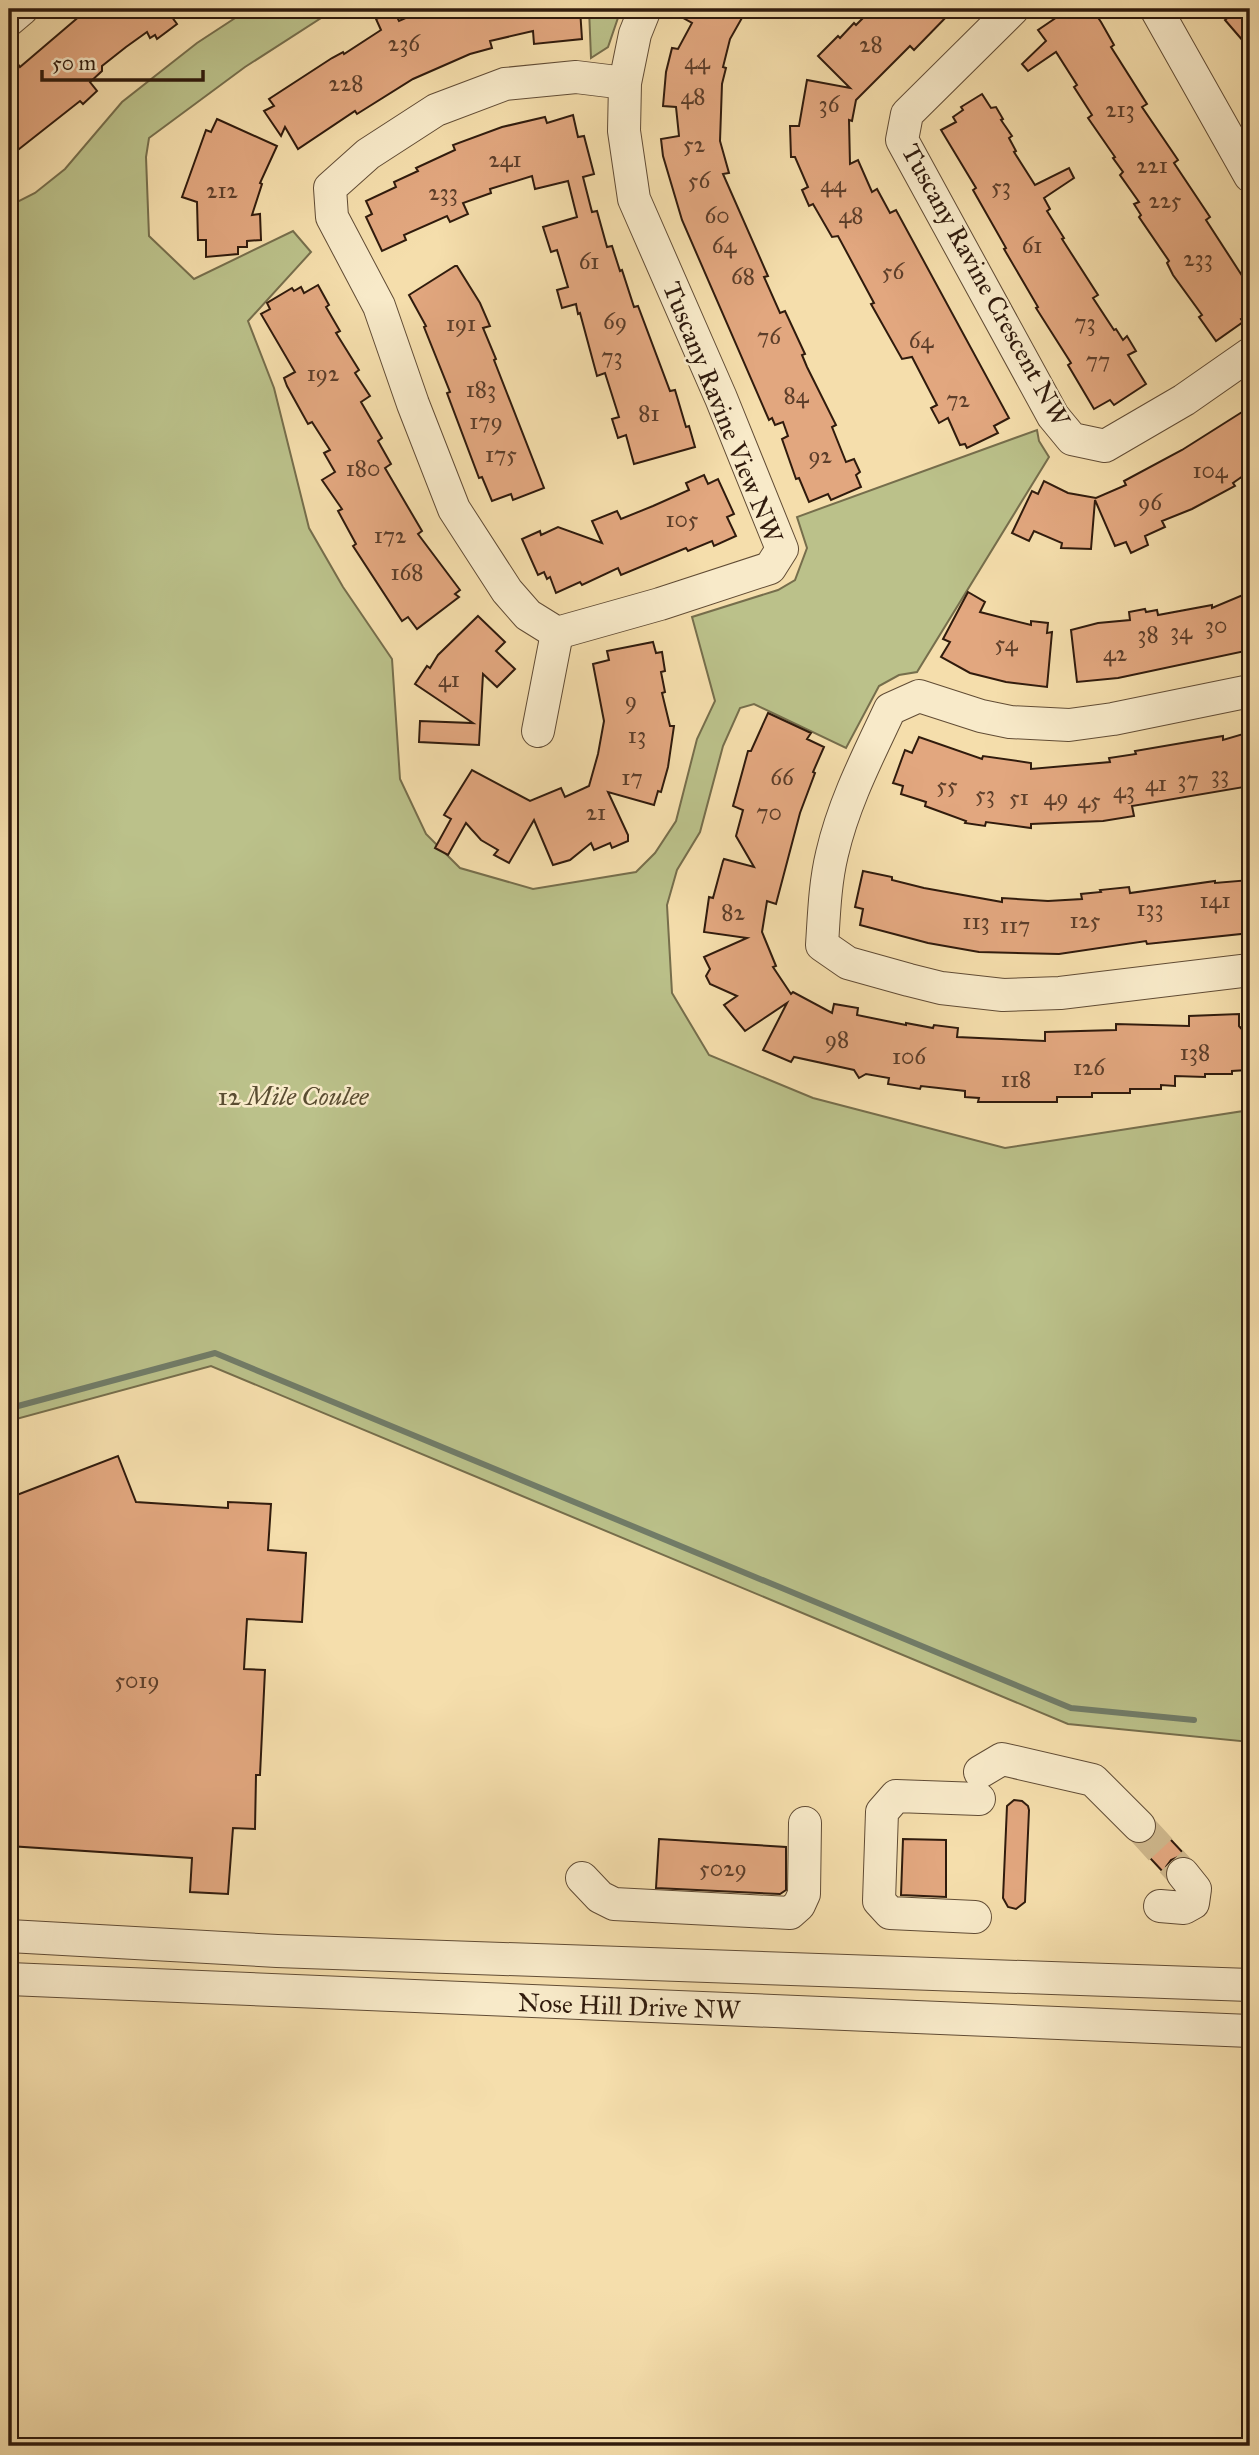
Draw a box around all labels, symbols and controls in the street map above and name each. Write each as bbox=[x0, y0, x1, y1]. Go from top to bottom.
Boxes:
house number: 236 bbox=[388, 29, 421, 57]
house number: 28 bbox=[859, 30, 883, 58]
scale bar bbox=[42, 38, 203, 82]
house number: 44 bbox=[684, 47, 711, 75]
text: 50 m bbox=[52, 50, 97, 76]
house number: 228 bbox=[329, 69, 363, 97]
house number: 48 bbox=[680, 82, 706, 110]
house number: 36 bbox=[819, 90, 841, 118]
house number: 213 bbox=[1105, 95, 1135, 123]
house number: 52 bbox=[683, 130, 706, 158]
street label: Tuscany Ravine Crescent NW bbox=[895, 138, 1078, 433]
house number: 241 bbox=[488, 145, 522, 173]
house number: 221 bbox=[1136, 151, 1168, 179]
house number: 56 bbox=[688, 166, 711, 194]
house number: 44 bbox=[820, 170, 847, 198]
house number: 53 bbox=[991, 172, 1011, 200]
house number: 212 bbox=[206, 176, 239, 204]
house number: 233 bbox=[428, 178, 458, 206]
house number: 225 bbox=[1148, 186, 1182, 214]
house number: 60 bbox=[704, 201, 730, 229]
house number: 48 bbox=[838, 201, 864, 229]
house number: 64 bbox=[712, 231, 737, 259]
house number: 61 bbox=[1022, 231, 1042, 259]
house number: 233 bbox=[1183, 244, 1213, 272]
house number: 61 bbox=[579, 247, 599, 275]
house number: 56 bbox=[882, 257, 905, 285]
house number: 68 bbox=[731, 262, 755, 290]
street label: Tuscany Ravine View NW bbox=[656, 277, 791, 548]
house number: 69 bbox=[603, 307, 627, 335]
house number: 73 bbox=[1074, 308, 1096, 336]
house number: 191 bbox=[446, 309, 476, 337]
house number: 76 bbox=[757, 322, 782, 350]
house number: 64 bbox=[909, 326, 934, 354]
house number: 73 bbox=[601, 342, 623, 370]
house number: 77 bbox=[1086, 346, 1110, 374]
house number: 192 bbox=[307, 359, 340, 387]
house number: 183 bbox=[466, 375, 496, 403]
house number: 84 bbox=[783, 381, 810, 409]
house number: 72 bbox=[946, 385, 970, 413]
house number: 81 bbox=[638, 399, 660, 427]
house number: 179 bbox=[469, 407, 503, 435]
house number: 175 bbox=[485, 440, 517, 468]
house number: 92 bbox=[808, 441, 833, 469]
house number: 180 bbox=[346, 454, 380, 482]
house number: 104 bbox=[1192, 456, 1229, 484]
house number: 96 bbox=[1138, 488, 1163, 516]
house number: 105 bbox=[665, 505, 699, 533]
house number: 172 bbox=[374, 521, 407, 549]
house number: 168 bbox=[390, 558, 424, 586]
house number: 30 bbox=[1205, 611, 1227, 639]
house number: 34 bbox=[1170, 617, 1193, 645]
house number: 38 bbox=[1137, 620, 1159, 648]
house number: 54 bbox=[995, 629, 1019, 657]
house number: 42 bbox=[1103, 639, 1128, 667]
house number: 41 bbox=[438, 665, 460, 693]
house number: 9 bbox=[625, 686, 637, 714]
house number: 13 bbox=[628, 721, 646, 749]
house number: 33 bbox=[1211, 760, 1229, 788]
house number: 17 bbox=[621, 763, 643, 791]
house number: 66 bbox=[770, 763, 795, 791]
house number: 37 bbox=[1177, 765, 1199, 793]
house number: 41 bbox=[1145, 769, 1167, 797]
house number: 55 bbox=[936, 771, 958, 799]
house number: 43 bbox=[1113, 776, 1135, 804]
house number: 53 bbox=[975, 780, 995, 808]
house number: 51 bbox=[1009, 783, 1029, 811]
house number: 49 bbox=[1043, 783, 1069, 811]
house number: 45 bbox=[1077, 786, 1101, 814]
house number: 21 bbox=[586, 798, 606, 826]
house number: 70 bbox=[756, 798, 782, 826]
house number: 141 bbox=[1200, 886, 1231, 914]
house number: 133 bbox=[1136, 894, 1164, 922]
house number: 82 bbox=[721, 898, 745, 926]
house number: 125 bbox=[1070, 906, 1101, 934]
house number: 113 bbox=[962, 907, 990, 935]
house number: 117 bbox=[1000, 911, 1030, 939]
house number: 98 bbox=[825, 1025, 849, 1053]
house number: 138 bbox=[1180, 1038, 1210, 1066]
house number: 106 bbox=[892, 1042, 927, 1070]
house number: 126 bbox=[1073, 1053, 1106, 1081]
house number: 118 bbox=[1001, 1065, 1031, 1093]
park label: 12 Mile Coulee bbox=[218, 1080, 370, 1112]
house number: 5019 bbox=[114, 1666, 160, 1694]
house number: 5029 bbox=[699, 1854, 747, 1882]
street label: Nose Hill Drive NW bbox=[517, 1986, 742, 2026]

